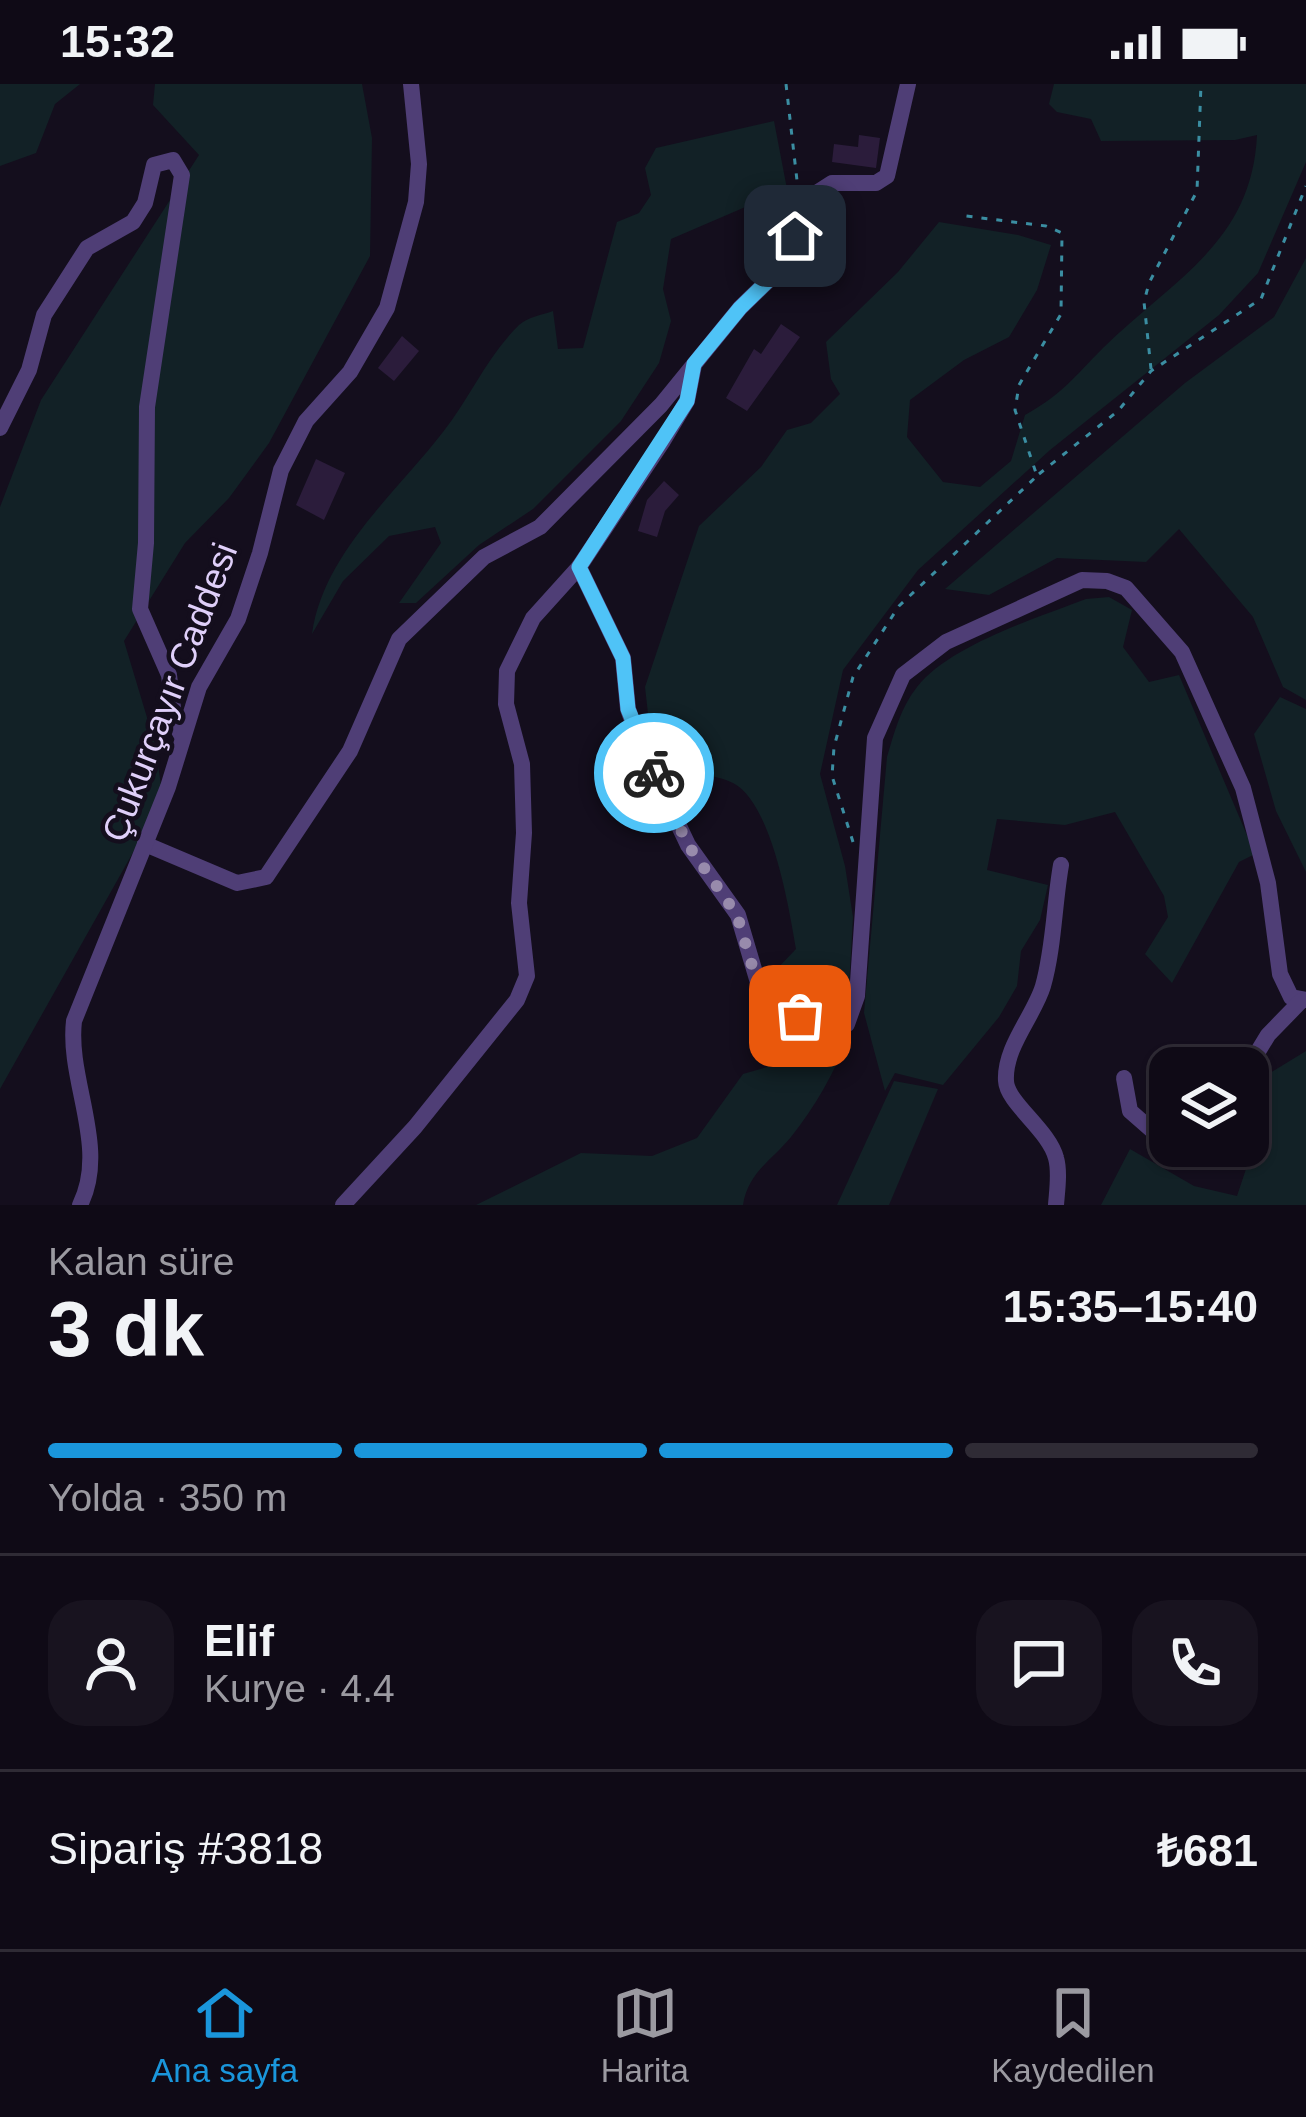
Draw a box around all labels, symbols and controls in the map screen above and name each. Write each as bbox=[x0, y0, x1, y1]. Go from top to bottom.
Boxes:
text: 15:32 bbox=[60, 16, 175, 67]
pin bbox=[744, 185, 846, 287]
icon: home bbox=[762, 203, 828, 269]
street label: Çukurçayır Caddesi bbox=[94, 537, 245, 847]
courier bbox=[594, 713, 714, 833]
icon: bike bbox=[621, 740, 687, 806]
pin bbox=[749, 965, 851, 1067]
icon: bag bbox=[767, 983, 833, 1049]
map controls bbox=[1149, 1047, 1269, 1167]
button: layers bbox=[1149, 1047, 1269, 1167]
text: Kalan süre bbox=[48, 1240, 234, 1283]
text: 15:35–15:40 bbox=[1003, 1281, 1258, 1332]
text: 3 dk bbox=[48, 1285, 204, 1373]
text: Yolda · 350 m bbox=[48, 1476, 287, 1519]
button: person bbox=[48, 1600, 174, 1726]
button: chat bbox=[976, 1600, 1102, 1726]
button: phone bbox=[1132, 1600, 1258, 1726]
text: Elif bbox=[204, 1615, 274, 1666]
text: Kurye · 4.4 bbox=[204, 1667, 395, 1710]
text: Sipariş #3818 bbox=[48, 1823, 323, 1874]
text: ₺681 bbox=[1157, 1825, 1258, 1876]
tab: Ana sayfa bbox=[151, 1980, 298, 2090]
tab: Harita bbox=[601, 1980, 689, 2090]
tab: Kaydedilen bbox=[991, 1980, 1155, 2090]

